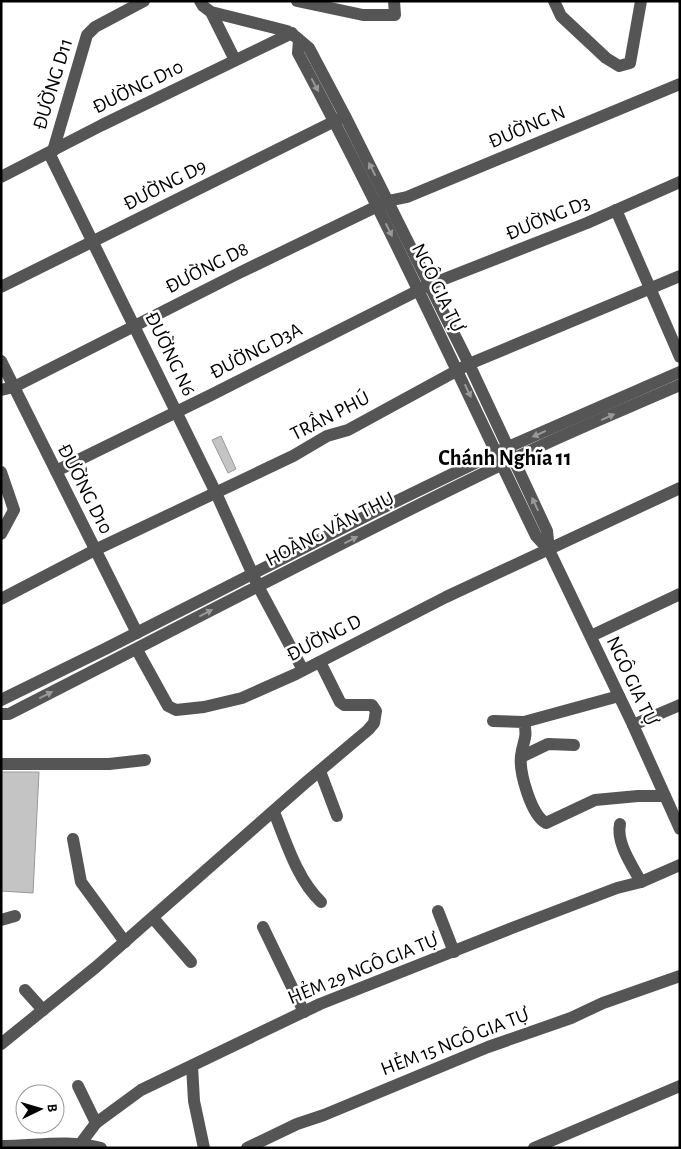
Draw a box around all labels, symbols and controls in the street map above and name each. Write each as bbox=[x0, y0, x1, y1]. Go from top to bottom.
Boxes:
street label: ĐƯỜNG D11 bbox=[29, 36, 76, 132]
street label: ĐƯỜNG D10 bbox=[89, 56, 187, 118]
one-way arrow bbox=[311, 78, 319, 92]
street label: ĐƯỜNG N bbox=[485, 101, 568, 152]
street label: ĐƯỜNG D9 bbox=[120, 155, 210, 214]
one-way arrow bbox=[368, 162, 376, 176]
street label: ĐƯỜNG D3 bbox=[503, 191, 593, 244]
one-way arrow bbox=[385, 223, 393, 237]
street label: ĐƯỜNG D8 bbox=[162, 238, 252, 297]
street label: NGÔ GIA TỰ bbox=[408, 240, 469, 336]
street label: ĐƯỜNG N6 bbox=[141, 308, 200, 399]
street label: ĐƯỜNG D3A bbox=[206, 318, 306, 383]
one-way arrow bbox=[464, 384, 472, 398]
street label: TRẦN PHÚ bbox=[286, 385, 373, 444]
one-way arrow bbox=[601, 413, 615, 421]
one-way arrow bbox=[532, 430, 546, 438]
street label: ĐƯỜNG D10 bbox=[54, 440, 117, 537]
district label: Chánh Nghĩa 11 bbox=[438, 447, 572, 469]
street label: HOÀNG VĂN THỤ bbox=[262, 487, 397, 570]
one-way arrow bbox=[530, 497, 538, 511]
one-way arrow bbox=[343, 535, 358, 544]
one-way arrow bbox=[198, 609, 213, 617]
street label: ĐƯỜNG D bbox=[283, 610, 365, 665]
street label: NGÔ GIA TỰ bbox=[603, 633, 662, 729]
one-way arrow bbox=[38, 691, 53, 699]
street label: HẺM 29 NGÔ GIA TỰ bbox=[285, 929, 441, 1008]
street label: HẺM 15 NGÔ GIA TỰ bbox=[378, 1003, 532, 1079]
north arrow bbox=[15, 1084, 65, 1134]
text: B bbox=[45, 1103, 59, 1113]

